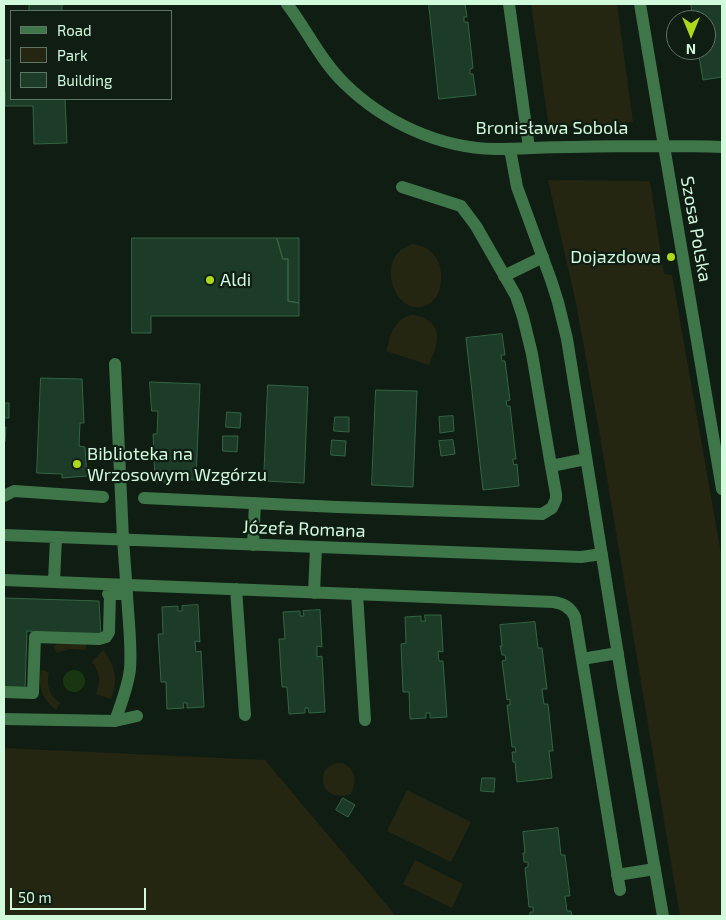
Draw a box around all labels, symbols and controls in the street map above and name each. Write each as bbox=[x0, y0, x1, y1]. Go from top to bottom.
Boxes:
legend bbox=[10, 10, 172, 100]
north arrow bbox=[666, 10, 716, 60]
text: Road bbox=[57, 21, 92, 39]
text: N bbox=[686, 41, 696, 58]
text: Park bbox=[57, 46, 88, 64]
text: Building bbox=[57, 71, 112, 89]
street label: Bronisława Sobola bbox=[476, 117, 628, 139]
street label: Szosa Polska bbox=[676, 175, 716, 283]
place label: Dojazdowa bbox=[570, 246, 661, 268]
marker: Dojazdowa bbox=[665, 251, 677, 263]
place label: Aldi bbox=[220, 269, 251, 291]
marker: Aldi bbox=[204, 274, 216, 286]
place label: Biblioteka na Wrzosowym Wzgórzu bbox=[87, 443, 267, 486]
marker: Biblioteka na Wrzosowym Wzgórzu bbox=[71, 458, 83, 470]
street label: Józefa Romana bbox=[242, 516, 366, 542]
scale bar bbox=[12, 878, 149, 910]
text: 50 m bbox=[18, 888, 52, 906]

